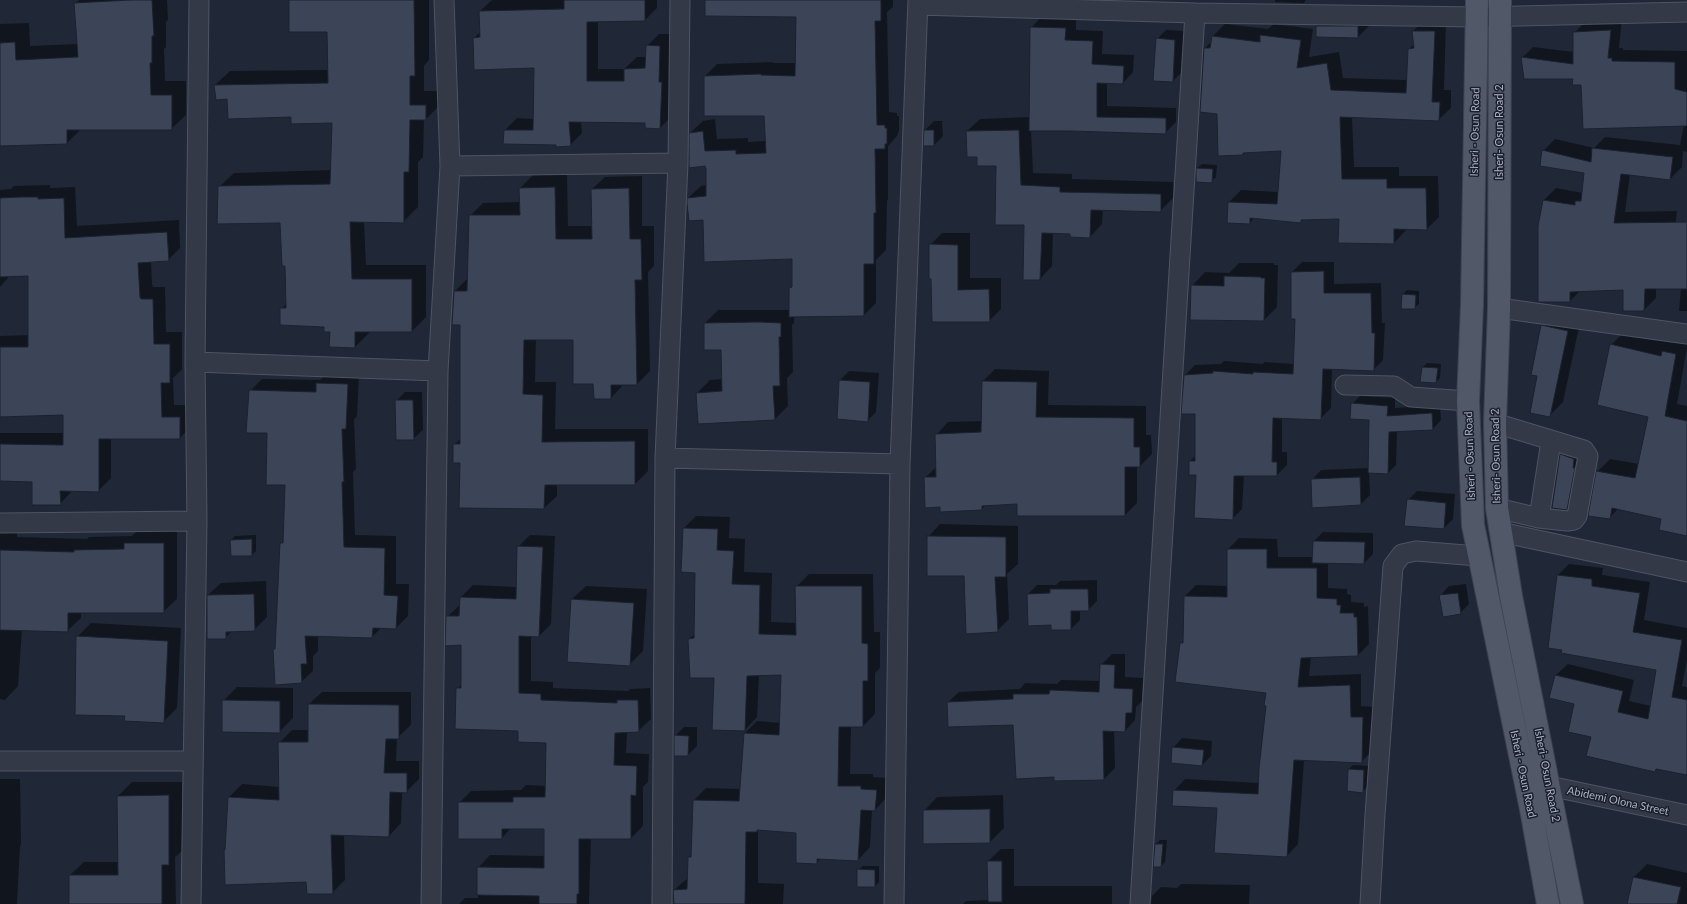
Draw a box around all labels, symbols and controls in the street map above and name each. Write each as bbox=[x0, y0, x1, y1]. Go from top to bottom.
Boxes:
street label: Isheri- Osun Road 2 bbox=[1492, 84, 1506, 180]
street label: Isheri - Osun Road bbox=[1468, 87, 1482, 177]
street label: Isheri- Osun Road 2 bbox=[1489, 408, 1503, 504]
street label: Isheri - Osun Road bbox=[1462, 411, 1478, 501]
street label: Isheri- Osun Road 2 bbox=[1531, 727, 1563, 823]
street label: Isheri - Osun Road bbox=[1507, 729, 1539, 819]
street label: Abidemi Olona Street bbox=[1566, 784, 1670, 818]

